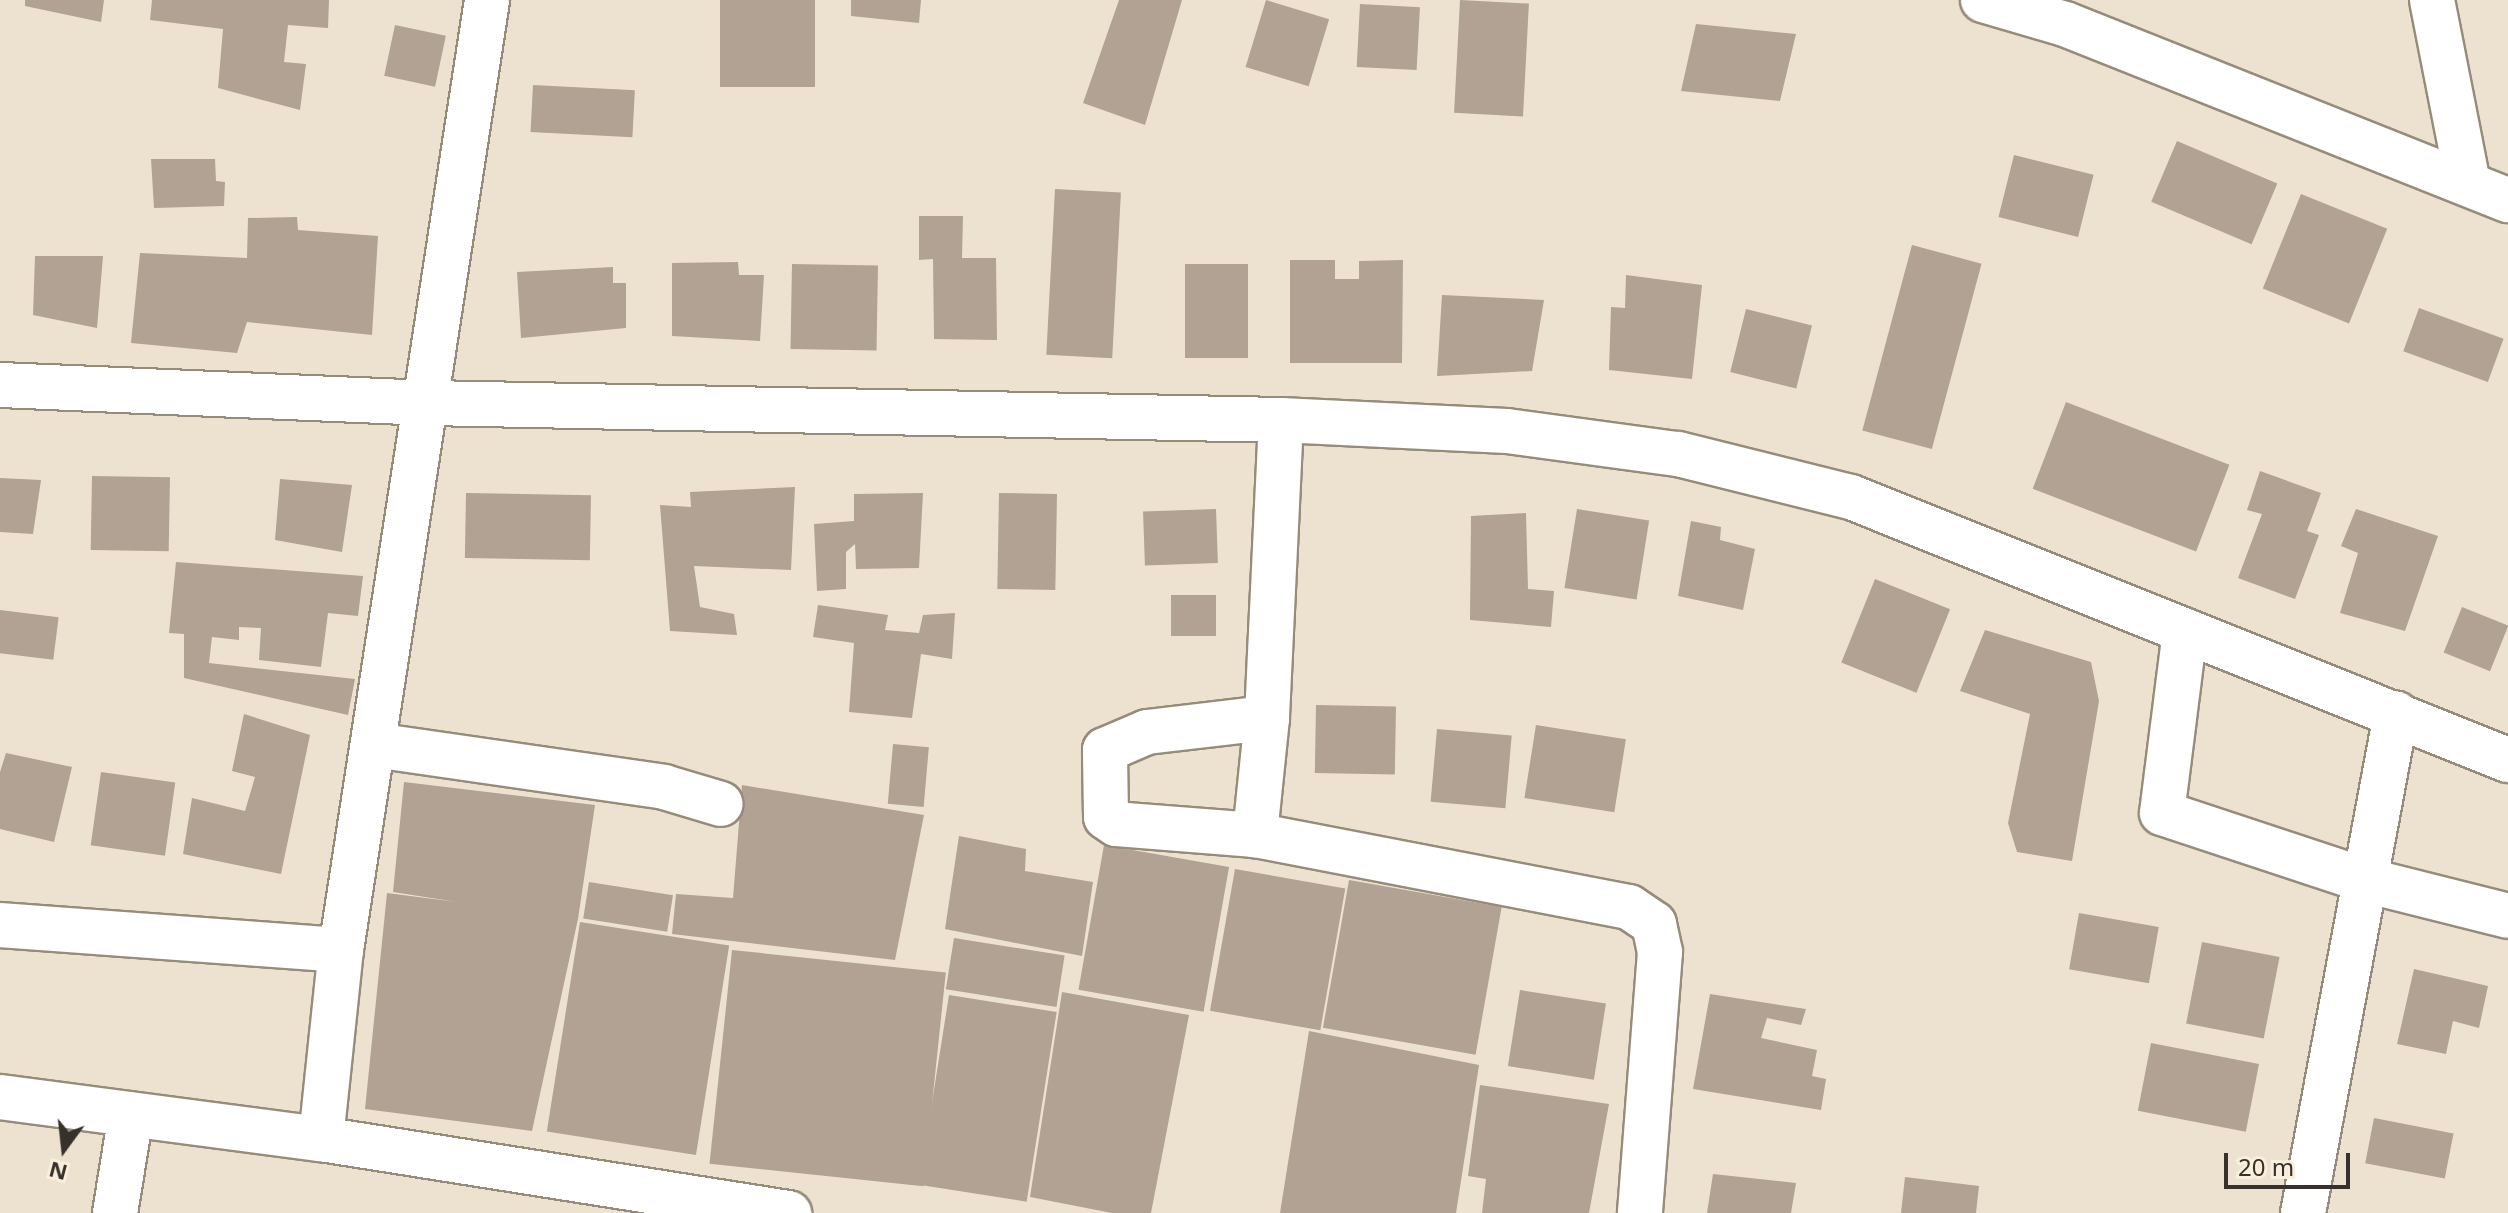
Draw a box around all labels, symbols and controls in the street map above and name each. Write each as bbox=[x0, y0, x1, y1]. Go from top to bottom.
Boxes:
north arrow bbox=[24, 1109, 104, 1189]
scale bar bbox=[2228, 1137, 2354, 1187]
text: 20 m bbox=[2238, 1150, 2294, 1183]
text: N bbox=[45, 1155, 70, 1189]

